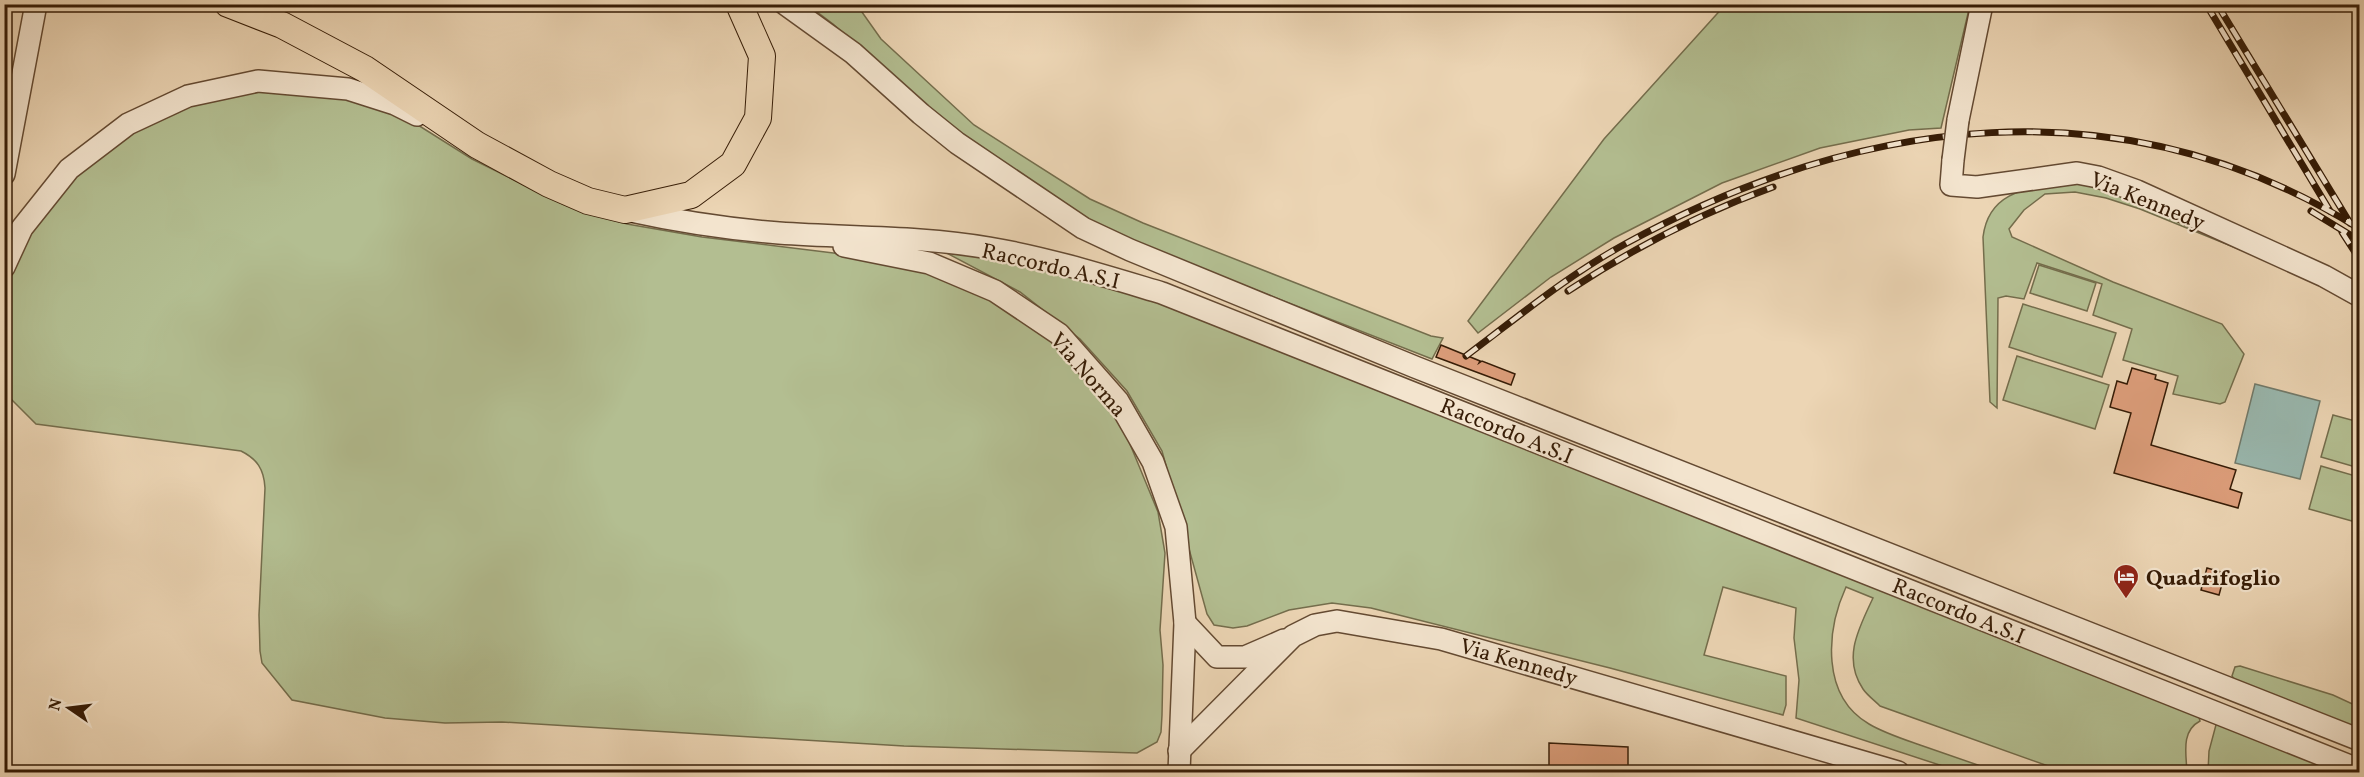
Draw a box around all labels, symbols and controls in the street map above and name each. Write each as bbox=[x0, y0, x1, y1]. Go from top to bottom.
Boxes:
street label: Via Kennedy bbox=[2085, 165, 2209, 239]
street label: Raccordo A.S.I bbox=[978, 236, 1123, 298]
street label: Via Norma bbox=[1041, 326, 1133, 425]
street label: Raccordo A.S.I bbox=[1435, 392, 1577, 473]
hotel icon: Quadrifoglio bbox=[2111, 562, 2141, 600]
place label: Quadrifoglio bbox=[2146, 564, 2280, 595]
street label: Raccordo A.S.I bbox=[1887, 572, 2029, 653]
street label: Via Kennedy bbox=[1456, 632, 1581, 695]
north arrow bbox=[39, 678, 99, 738]
text: N bbox=[44, 696, 69, 713]

